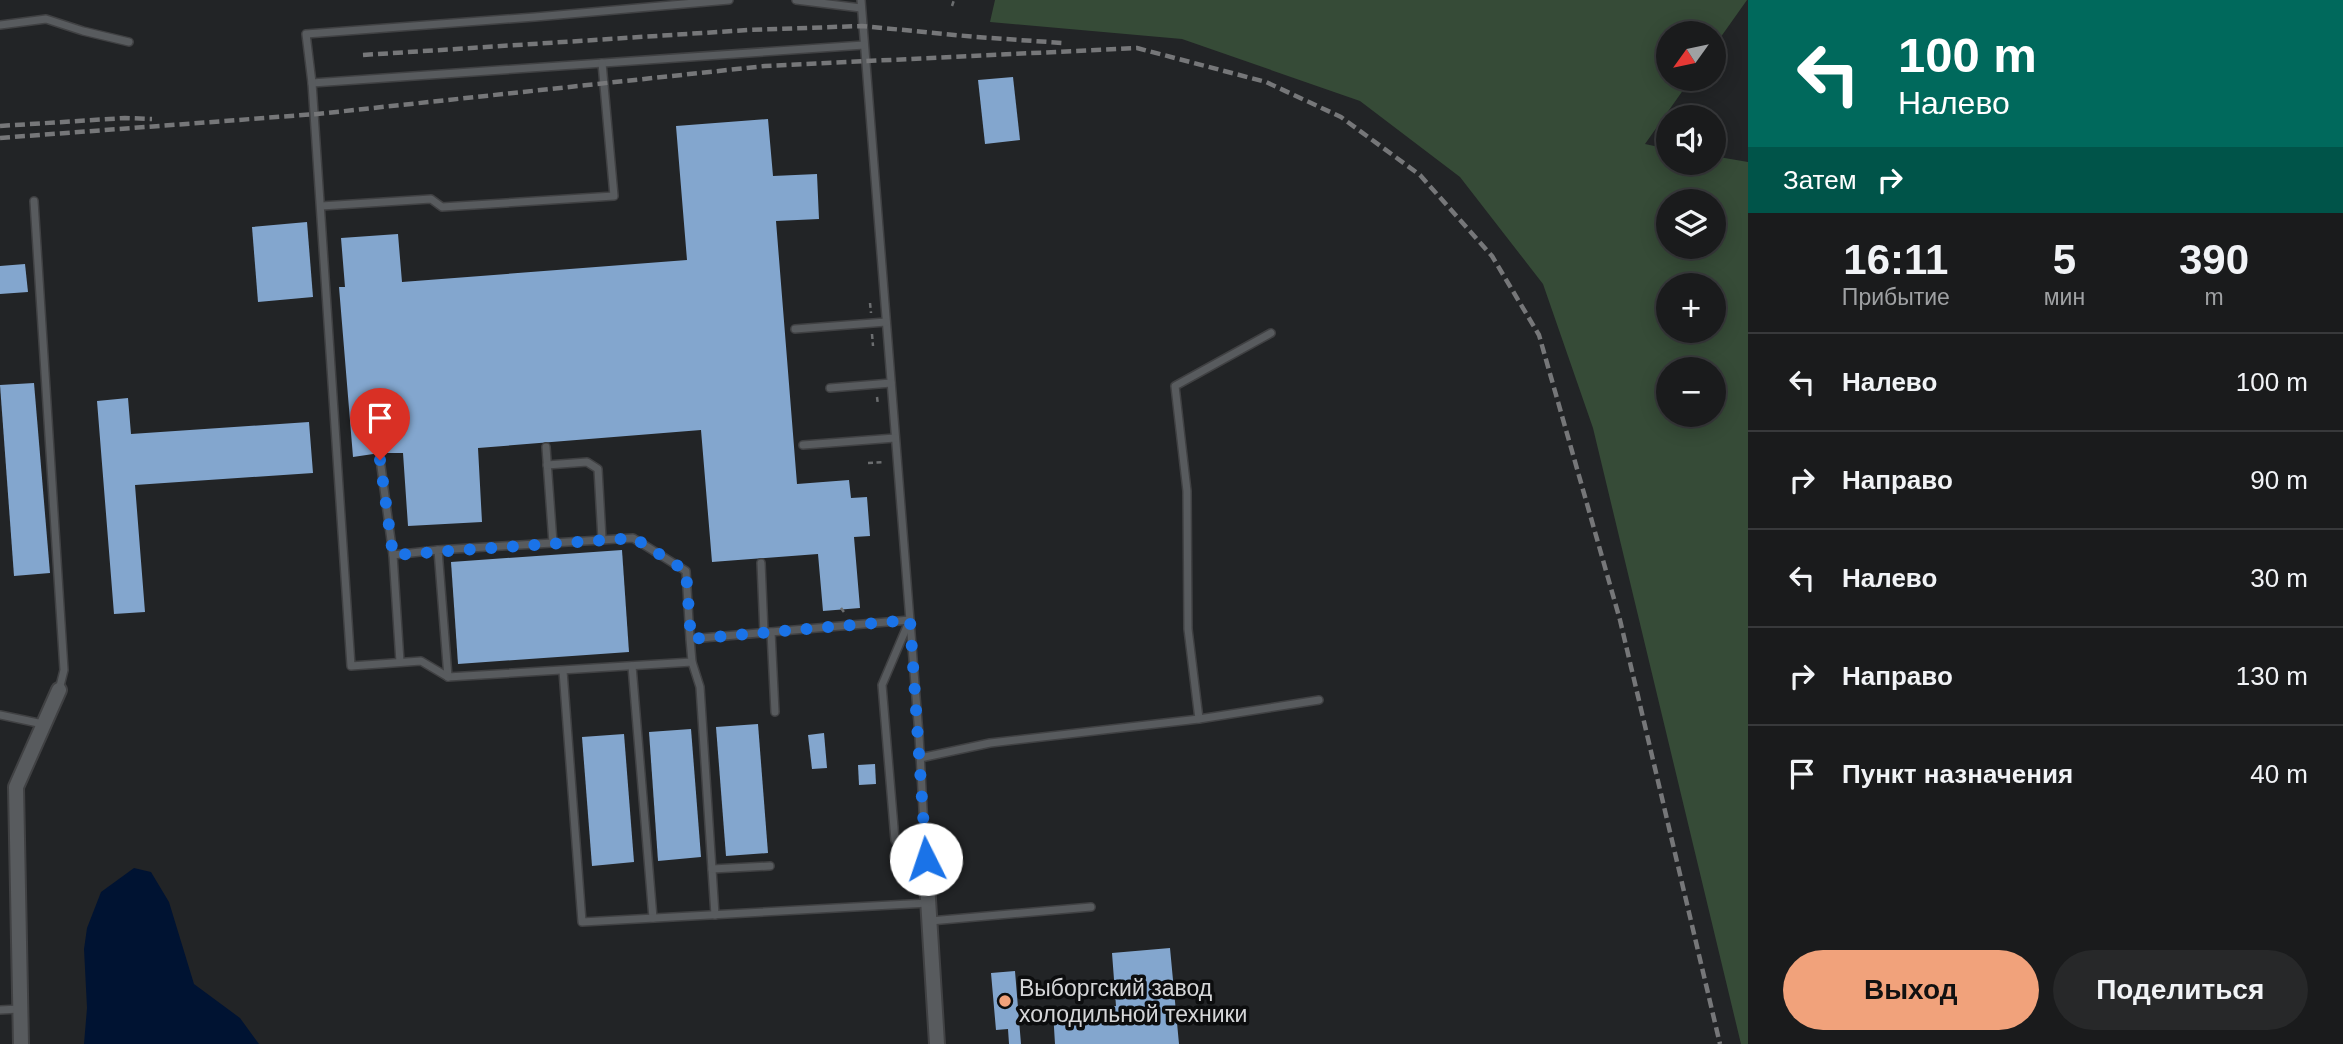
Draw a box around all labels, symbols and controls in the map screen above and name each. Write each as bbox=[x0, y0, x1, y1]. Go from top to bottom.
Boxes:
north arrow bbox=[1656, 21, 1726, 91]
map controls bbox=[1656, 21, 1726, 427]
icon: left bbox=[1783, 28, 1874, 119]
text: 100 m bbox=[1898, 28, 2037, 82]
text: Налево bbox=[1898, 85, 2010, 121]
button: sound bbox=[1656, 105, 1726, 175]
icon: right bbox=[1871, 161, 1909, 199]
text: Затем bbox=[1783, 165, 1857, 195]
button: layers bbox=[1656, 189, 1726, 259]
text: 16:11 bbox=[1843, 236, 1948, 283]
text: 5 bbox=[2053, 236, 2076, 283]
text: 390 bbox=[2179, 236, 2249, 283]
button: + bbox=[1656, 273, 1726, 343]
text: Прибытие bbox=[1842, 284, 1950, 310]
text: мин bbox=[2044, 284, 2085, 310]
text: m bbox=[2204, 284, 2224, 310]
button: − bbox=[1656, 357, 1726, 427]
icon: left bbox=[1783, 363, 1821, 401]
text: Налево bbox=[1842, 367, 1937, 397]
text: 100 m bbox=[2236, 367, 2308, 397]
pin bbox=[350, 388, 410, 460]
icon: arrive bbox=[361, 399, 399, 437]
icon: right bbox=[1783, 461, 1821, 499]
text: Направо bbox=[1842, 465, 1953, 495]
text: 90 m bbox=[2250, 465, 2308, 495]
icon: left bbox=[1783, 559, 1821, 597]
text: Налево bbox=[1842, 563, 1937, 593]
text: 30 m bbox=[2250, 563, 2308, 593]
icon: right bbox=[1783, 657, 1821, 695]
text: Направо bbox=[1842, 661, 1953, 691]
text: 130 m bbox=[2236, 661, 2308, 691]
icon: arrive bbox=[1783, 755, 1821, 793]
text: Пункт назначения bbox=[1842, 759, 2073, 789]
text: 40 m bbox=[2250, 759, 2308, 789]
position arrow bbox=[889, 822, 963, 896]
button: Выход bbox=[1783, 950, 2039, 1030]
button: Поделиться bbox=[2053, 950, 2308, 1030]
place label: Выборгский завод холодильной техники bbox=[1019, 975, 1247, 1027]
marker: Выборгский завод холодильной техники bbox=[997, 993, 1013, 1009]

